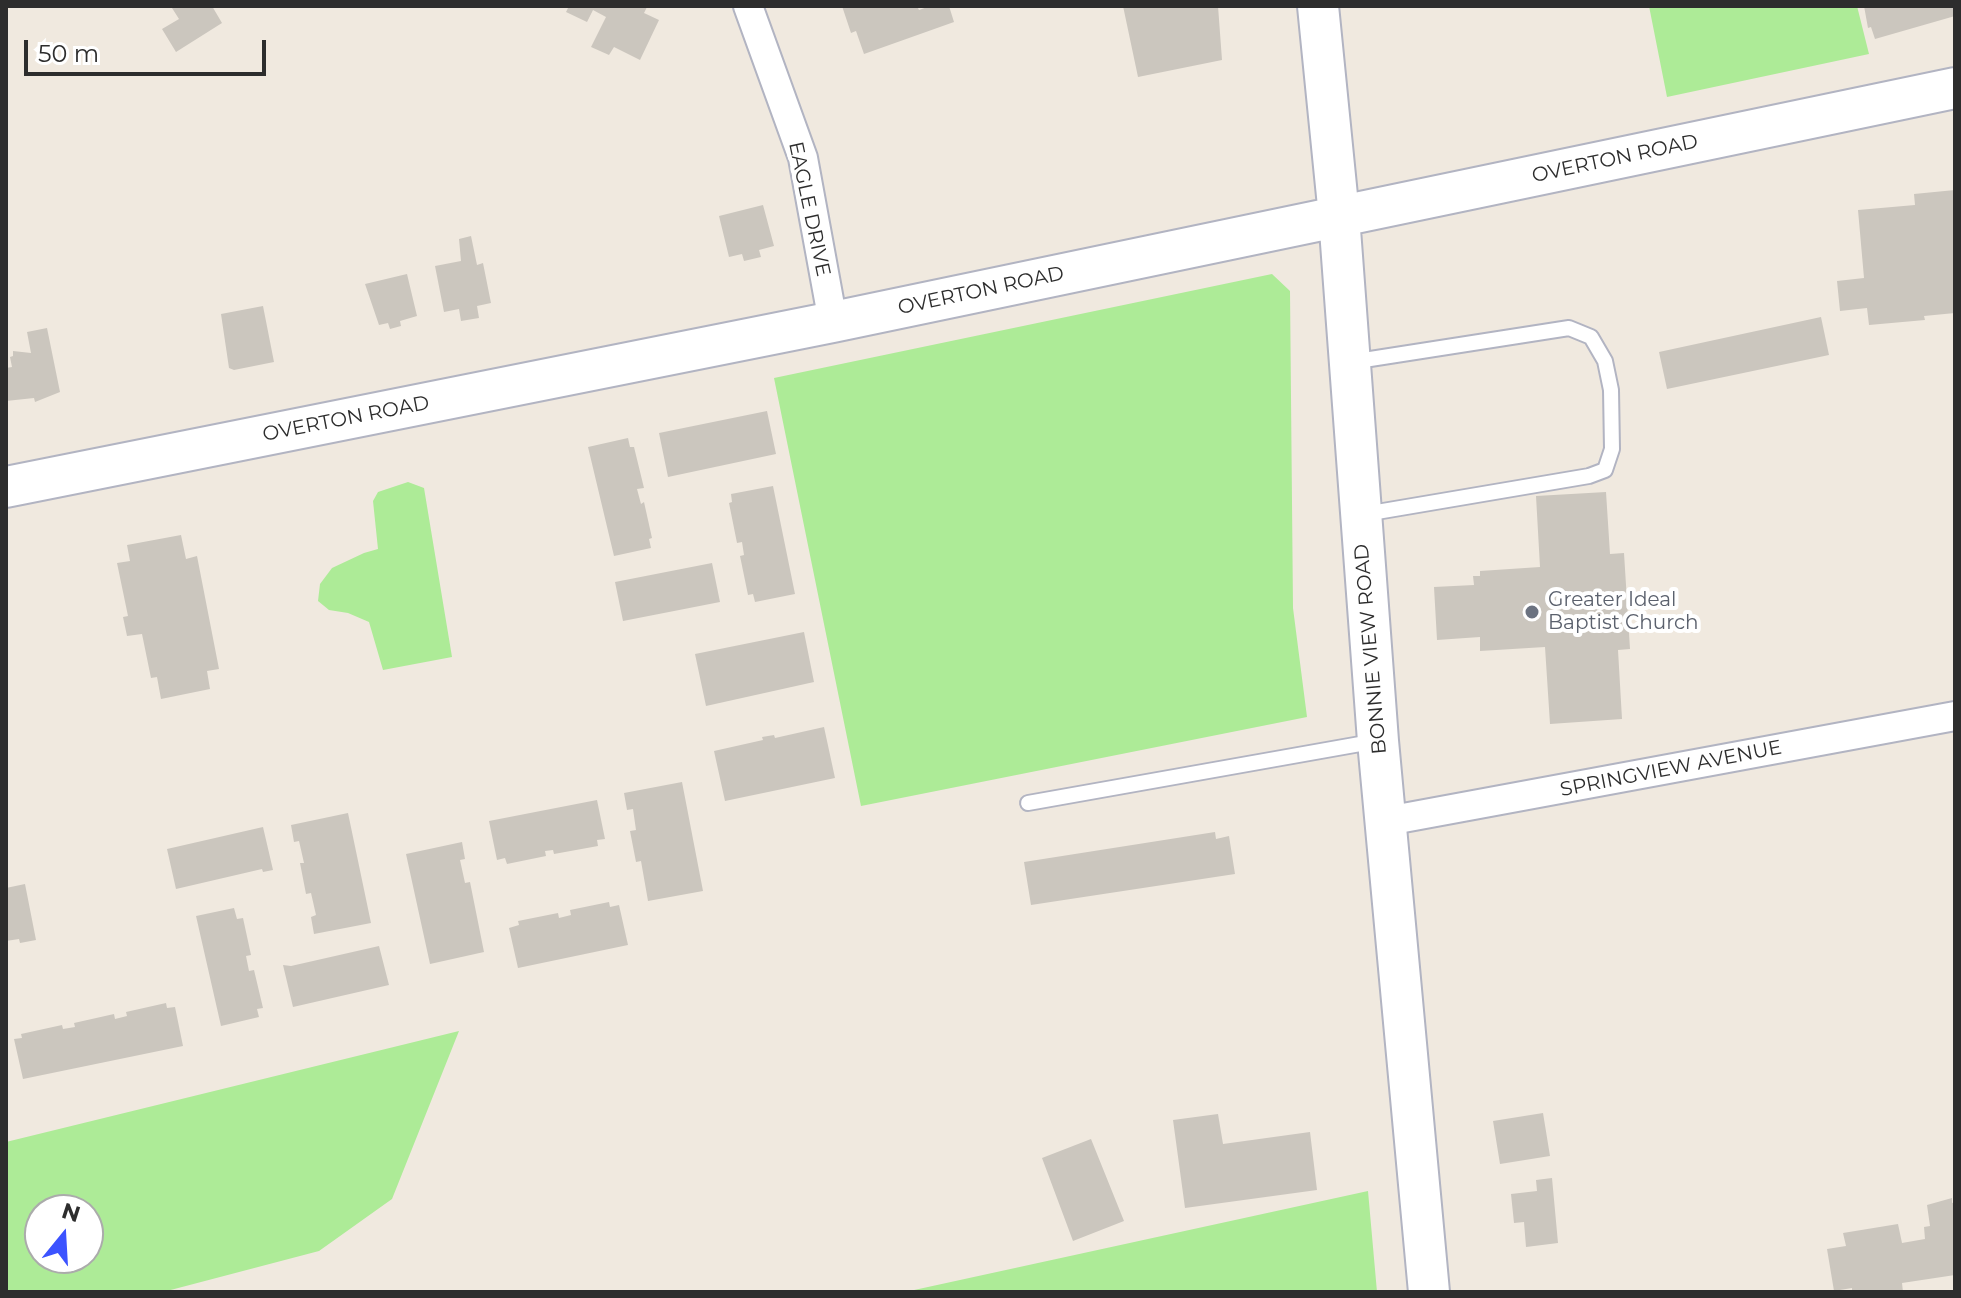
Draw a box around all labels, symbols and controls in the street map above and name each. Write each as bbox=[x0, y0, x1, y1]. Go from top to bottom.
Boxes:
scale bar bbox=[28, 24, 270, 74]
text: 50 m bbox=[38, 39, 99, 68]
street label: OVERTON ROAD bbox=[1530, 130, 1700, 188]
street label: EAGLE DRIVE bbox=[783, 139, 835, 279]
street label: OVERTON ROAD bbox=[896, 262, 1066, 320]
street label: OVERTON ROAD bbox=[261, 391, 431, 447]
street label: BONNIE VIEW ROAD bbox=[1350, 543, 1392, 755]
place label: Greater Ideal Baptist Church bbox=[1548, 588, 1699, 635]
marker: Greater Ideal Baptist Church bbox=[1523, 603, 1541, 621]
street label: SPRINGVIEW AVENUE bbox=[1558, 736, 1784, 802]
north arrow bbox=[24, 1194, 104, 1274]
text: N bbox=[58, 1197, 84, 1228]

